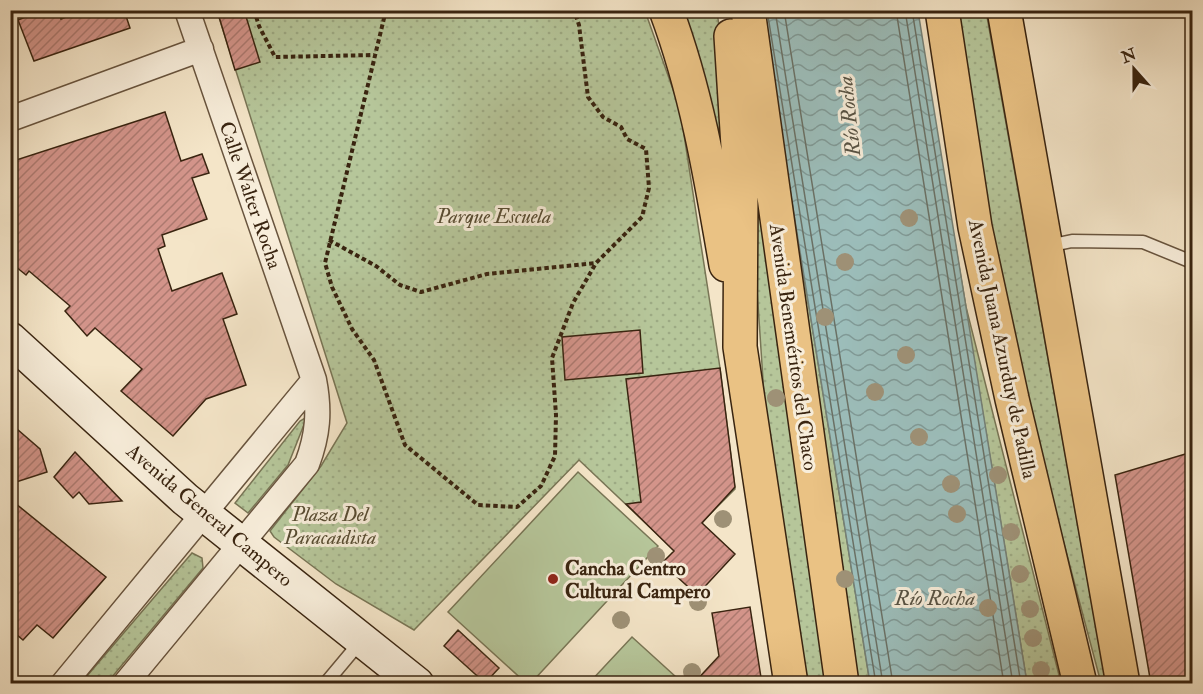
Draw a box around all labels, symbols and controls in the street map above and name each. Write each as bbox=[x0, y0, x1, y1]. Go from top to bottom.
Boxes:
north arrow bbox=[1104, 39, 1164, 99]
text: N bbox=[1118, 44, 1140, 68]
water label: Río Rocha bbox=[832, 74, 867, 158]
street label: Calle Walter Rocha bbox=[214, 118, 288, 273]
park label: Parque Escuela bbox=[436, 204, 551, 229]
street label: Avenida Juana Azurduy de Padilla bbox=[963, 216, 1042, 482]
street label: Avenida Beneméritos del Chaco bbox=[764, 221, 823, 472]
street label: Avenida General Campero bbox=[120, 438, 298, 593]
park label: Plaza Del Paracaidista bbox=[283, 502, 376, 550]
place label: Cancha Centro Cultural Campero bbox=[565, 556, 711, 605]
marker: Cancha Centro Cultural Campero bbox=[546, 572, 560, 586]
water label: Río Rocha bbox=[894, 585, 975, 612]

